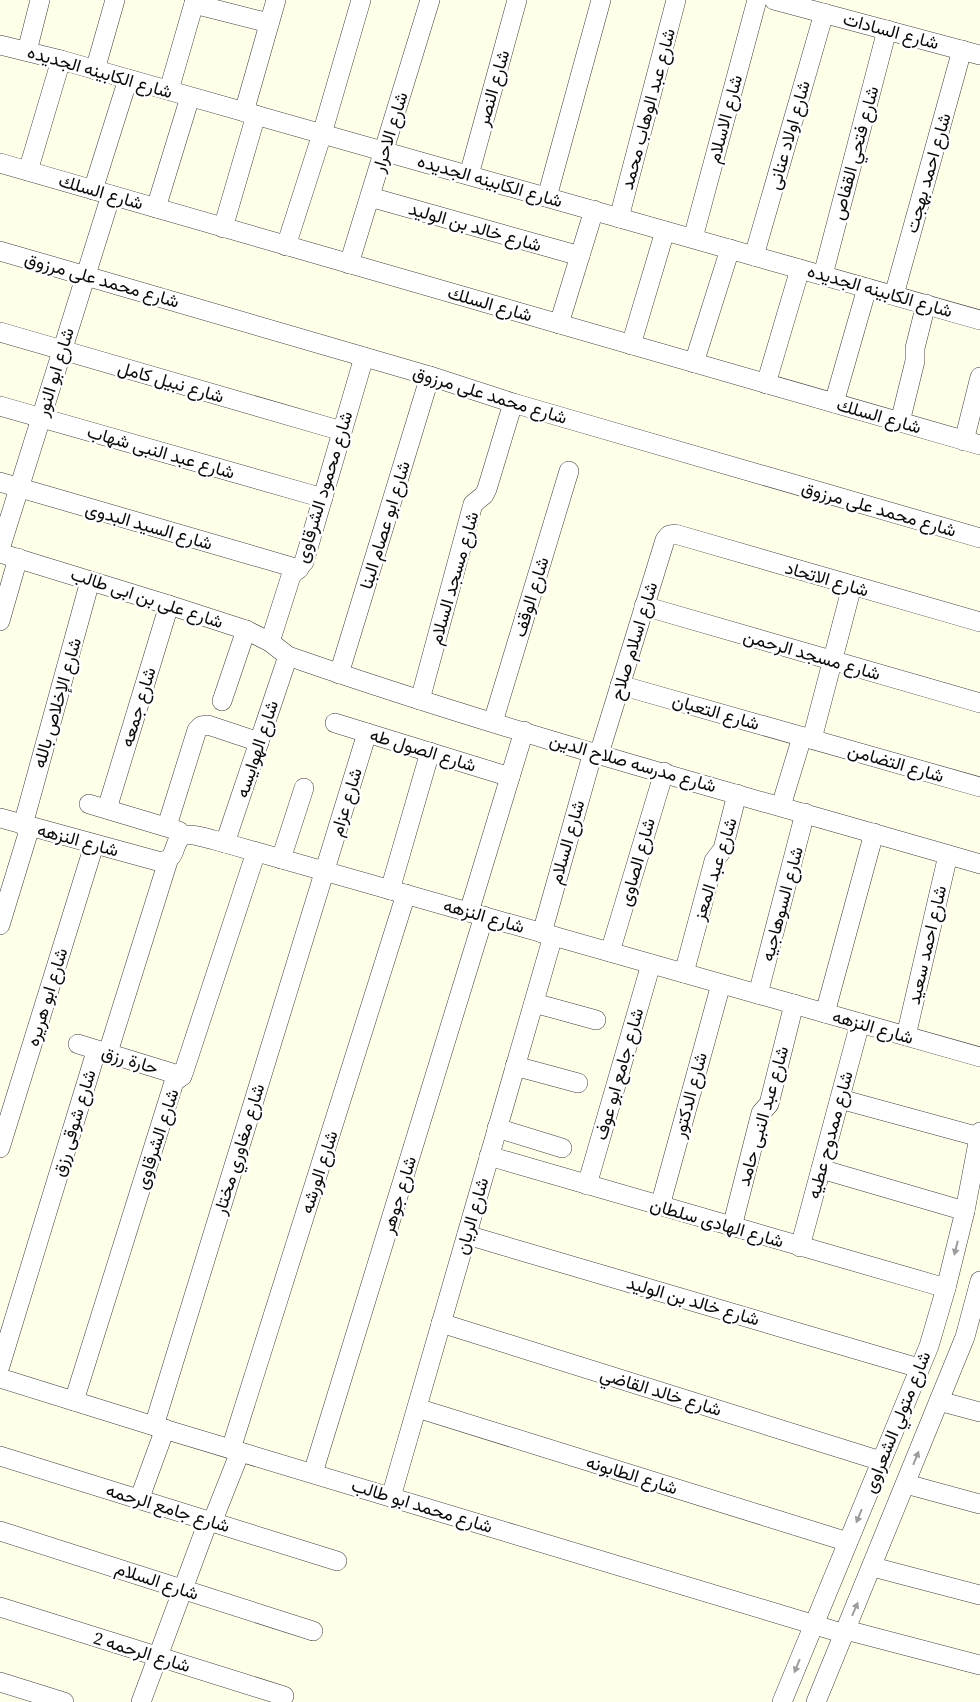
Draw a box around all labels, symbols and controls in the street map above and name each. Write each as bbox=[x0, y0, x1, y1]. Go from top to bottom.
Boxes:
street label: شارع السادات bbox=[840, 6, 942, 55]
street label: شارع عبد الوهاب محمد bbox=[614, 25, 681, 192]
street label: شارع الكابينه الجديده bbox=[25, 39, 176, 104]
street label: شارع النصر bbox=[469, 47, 515, 130]
street label: شارع الاسلام bbox=[701, 72, 748, 166]
street label: شارع اولاد عنانى bbox=[761, 77, 816, 192]
street label: شارع فتحي القفاص bbox=[825, 83, 887, 223]
street label: شارع الاحرار bbox=[365, 89, 414, 176]
street label: شارع احمد بهجت bbox=[898, 110, 957, 236]
street label: شارع الكابينه الجديده bbox=[415, 148, 566, 213]
street label: شارع السلك bbox=[56, 168, 146, 216]
street label: شارع خالد بن الوليد bbox=[406, 196, 545, 257]
street label: شارع محمد على مرزوق bbox=[22, 245, 182, 314]
street label: شارع الكابينه الجديده bbox=[805, 258, 956, 323]
street label: شارع السلك bbox=[445, 280, 535, 328]
street label: شارع ابو النور bbox=[29, 324, 80, 420]
street label: شارع نبيل كامل bbox=[115, 354, 227, 409]
street label: شارع محمد على مرزوق bbox=[410, 359, 570, 430]
street label: شارع السلك bbox=[834, 392, 924, 440]
street label: شارع محمود الشرقاوى bbox=[289, 408, 358, 566]
street label: شارع عبد النبى شهاب bbox=[84, 418, 238, 485]
street label: شارع ابو عصام البنا bbox=[353, 458, 416, 592]
street label: شارع محمد على مرزوق bbox=[799, 474, 959, 543]
street label: شارع السيد البدوى bbox=[83, 495, 216, 556]
street label: شارع مسجد السلام bbox=[423, 508, 484, 647]
street label: شارع الوقف bbox=[506, 554, 555, 640]
street label: شارع الاتحاد bbox=[782, 555, 872, 602]
street label: شارع على بن ابى طالب bbox=[68, 561, 227, 634]
street label: شارع اسلام صلاح bbox=[604, 579, 663, 703]
street label: شارع مسجد الرحمن bbox=[741, 623, 884, 686]
street label: شارع الإخلاص بالله bbox=[26, 635, 87, 771]
street label: شارع جمعه bbox=[114, 664, 162, 750]
street label: شارع التعبان bbox=[670, 687, 763, 736]
street label: شارع الهوايسه bbox=[229, 697, 284, 801]
street label: شارع الصول طه bbox=[367, 721, 479, 778]
street label: شارع مدرسه صلاح الدين bbox=[547, 727, 719, 798]
street label: شارع التضامن bbox=[845, 737, 947, 788]
street label: شارع عزام bbox=[323, 765, 368, 839]
street label: شارع السلام bbox=[543, 797, 590, 887]
street label: شارع عبد المعز bbox=[686, 814, 743, 924]
street label: شارع الصاوى bbox=[612, 815, 661, 909]
street label: شارع النزهه bbox=[35, 817, 122, 862]
street label: شارع السوهاجيه bbox=[754, 844, 809, 964]
street label: شارع احمد سعيد bbox=[901, 883, 952, 1007]
street label: شارع النزهه bbox=[441, 892, 528, 939]
street label: شارع ابو هريره bbox=[20, 945, 73, 1049]
street label: شارع النزهه bbox=[830, 1003, 917, 1050]
street label: شارع جامع ابو عوف bbox=[588, 1005, 649, 1143]
street label: حارة رزق bbox=[99, 1039, 162, 1080]
street label: شارع عبد النبى حامد bbox=[731, 1043, 795, 1189]
street label: شارع الدكتور bbox=[666, 1049, 713, 1141]
street label: شارع شوقى رزق bbox=[45, 1066, 102, 1179]
street label: شارع ممدوح عطيه bbox=[800, 1068, 859, 1202]
street label: شارع مغاوري مختار bbox=[206, 1080, 273, 1219]
street label: شارع الشرقاوى bbox=[129, 1085, 185, 1192]
street label: شارع الورشه bbox=[293, 1127, 344, 1217]
street label: شارع جوهر bbox=[375, 1153, 422, 1238]
street label: شارع الريان bbox=[449, 1174, 494, 1257]
street label: شارع الهادى سلطان bbox=[647, 1191, 787, 1254]
one-way arrow bbox=[952, 1241, 960, 1256]
street label: شارع خالد بن الوليد bbox=[624, 1270, 763, 1331]
street label: شارع متولي الشعراوى bbox=[857, 1347, 939, 1498]
street label: شارع خالد القاضي bbox=[596, 1361, 725, 1425]
street label: شارع الطابونه bbox=[583, 1449, 681, 1500]
one-way arrow bbox=[913, 1451, 921, 1465]
street label: شارع محمد ابو طالب bbox=[348, 1472, 496, 1539]
street label: شارع جامع الرحمه bbox=[103, 1477, 233, 1538]
one-way arrow bbox=[854, 1508, 862, 1523]
street label: شارع السلام bbox=[112, 1555, 202, 1606]
one-way arrow bbox=[852, 1601, 860, 1616]
street label: شارع الرحمه 2 bbox=[91, 1625, 194, 1678]
one-way arrow bbox=[792, 1659, 800, 1673]

